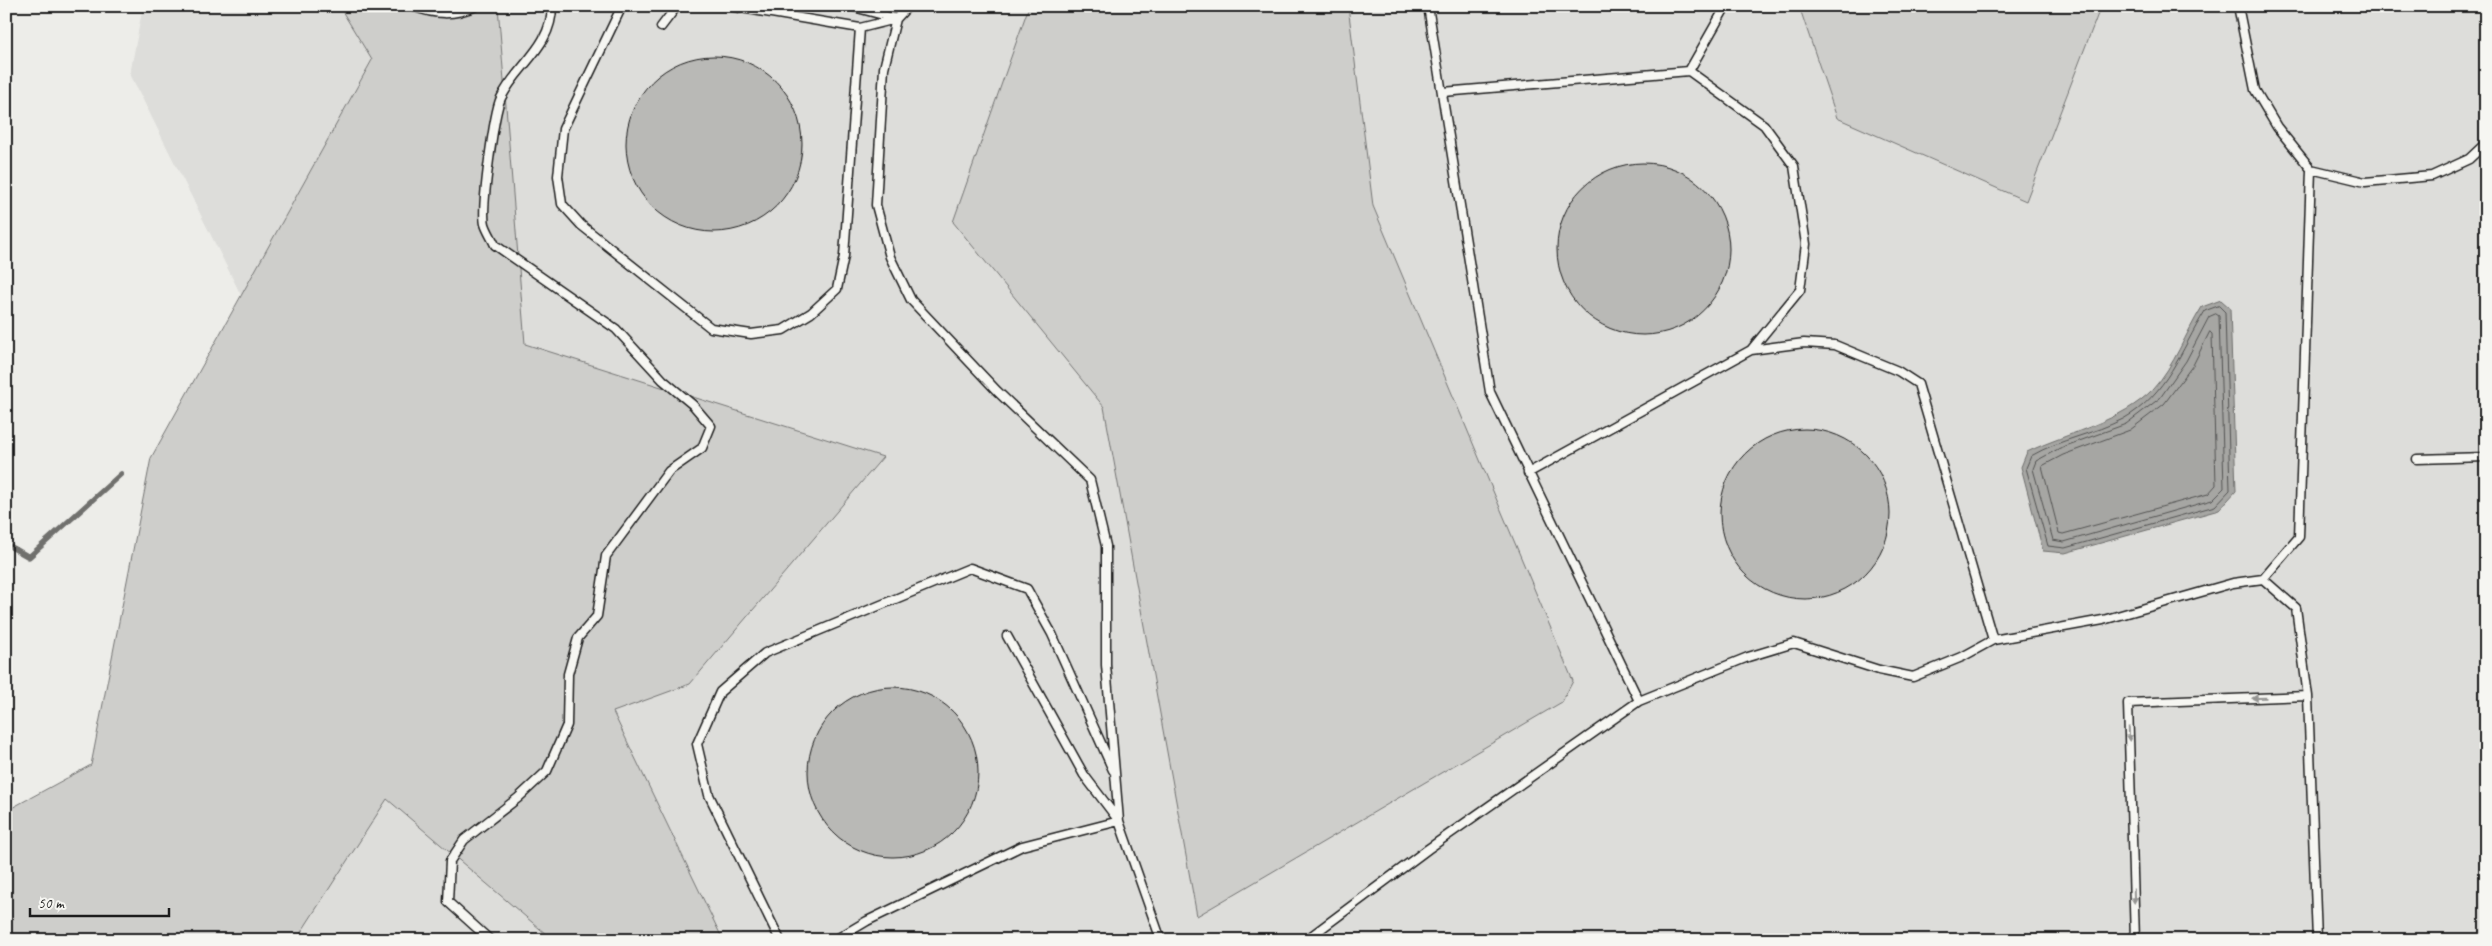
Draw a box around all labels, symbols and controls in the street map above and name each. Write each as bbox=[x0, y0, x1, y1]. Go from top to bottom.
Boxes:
one-way arrow bbox=[2251, 694, 2267, 702]
one-way arrow bbox=[2125, 726, 2133, 742]
scale bar bbox=[30, 886, 169, 918]
one-way arrow bbox=[2130, 889, 2138, 905]
text: 50 m bbox=[38, 894, 65, 913]

